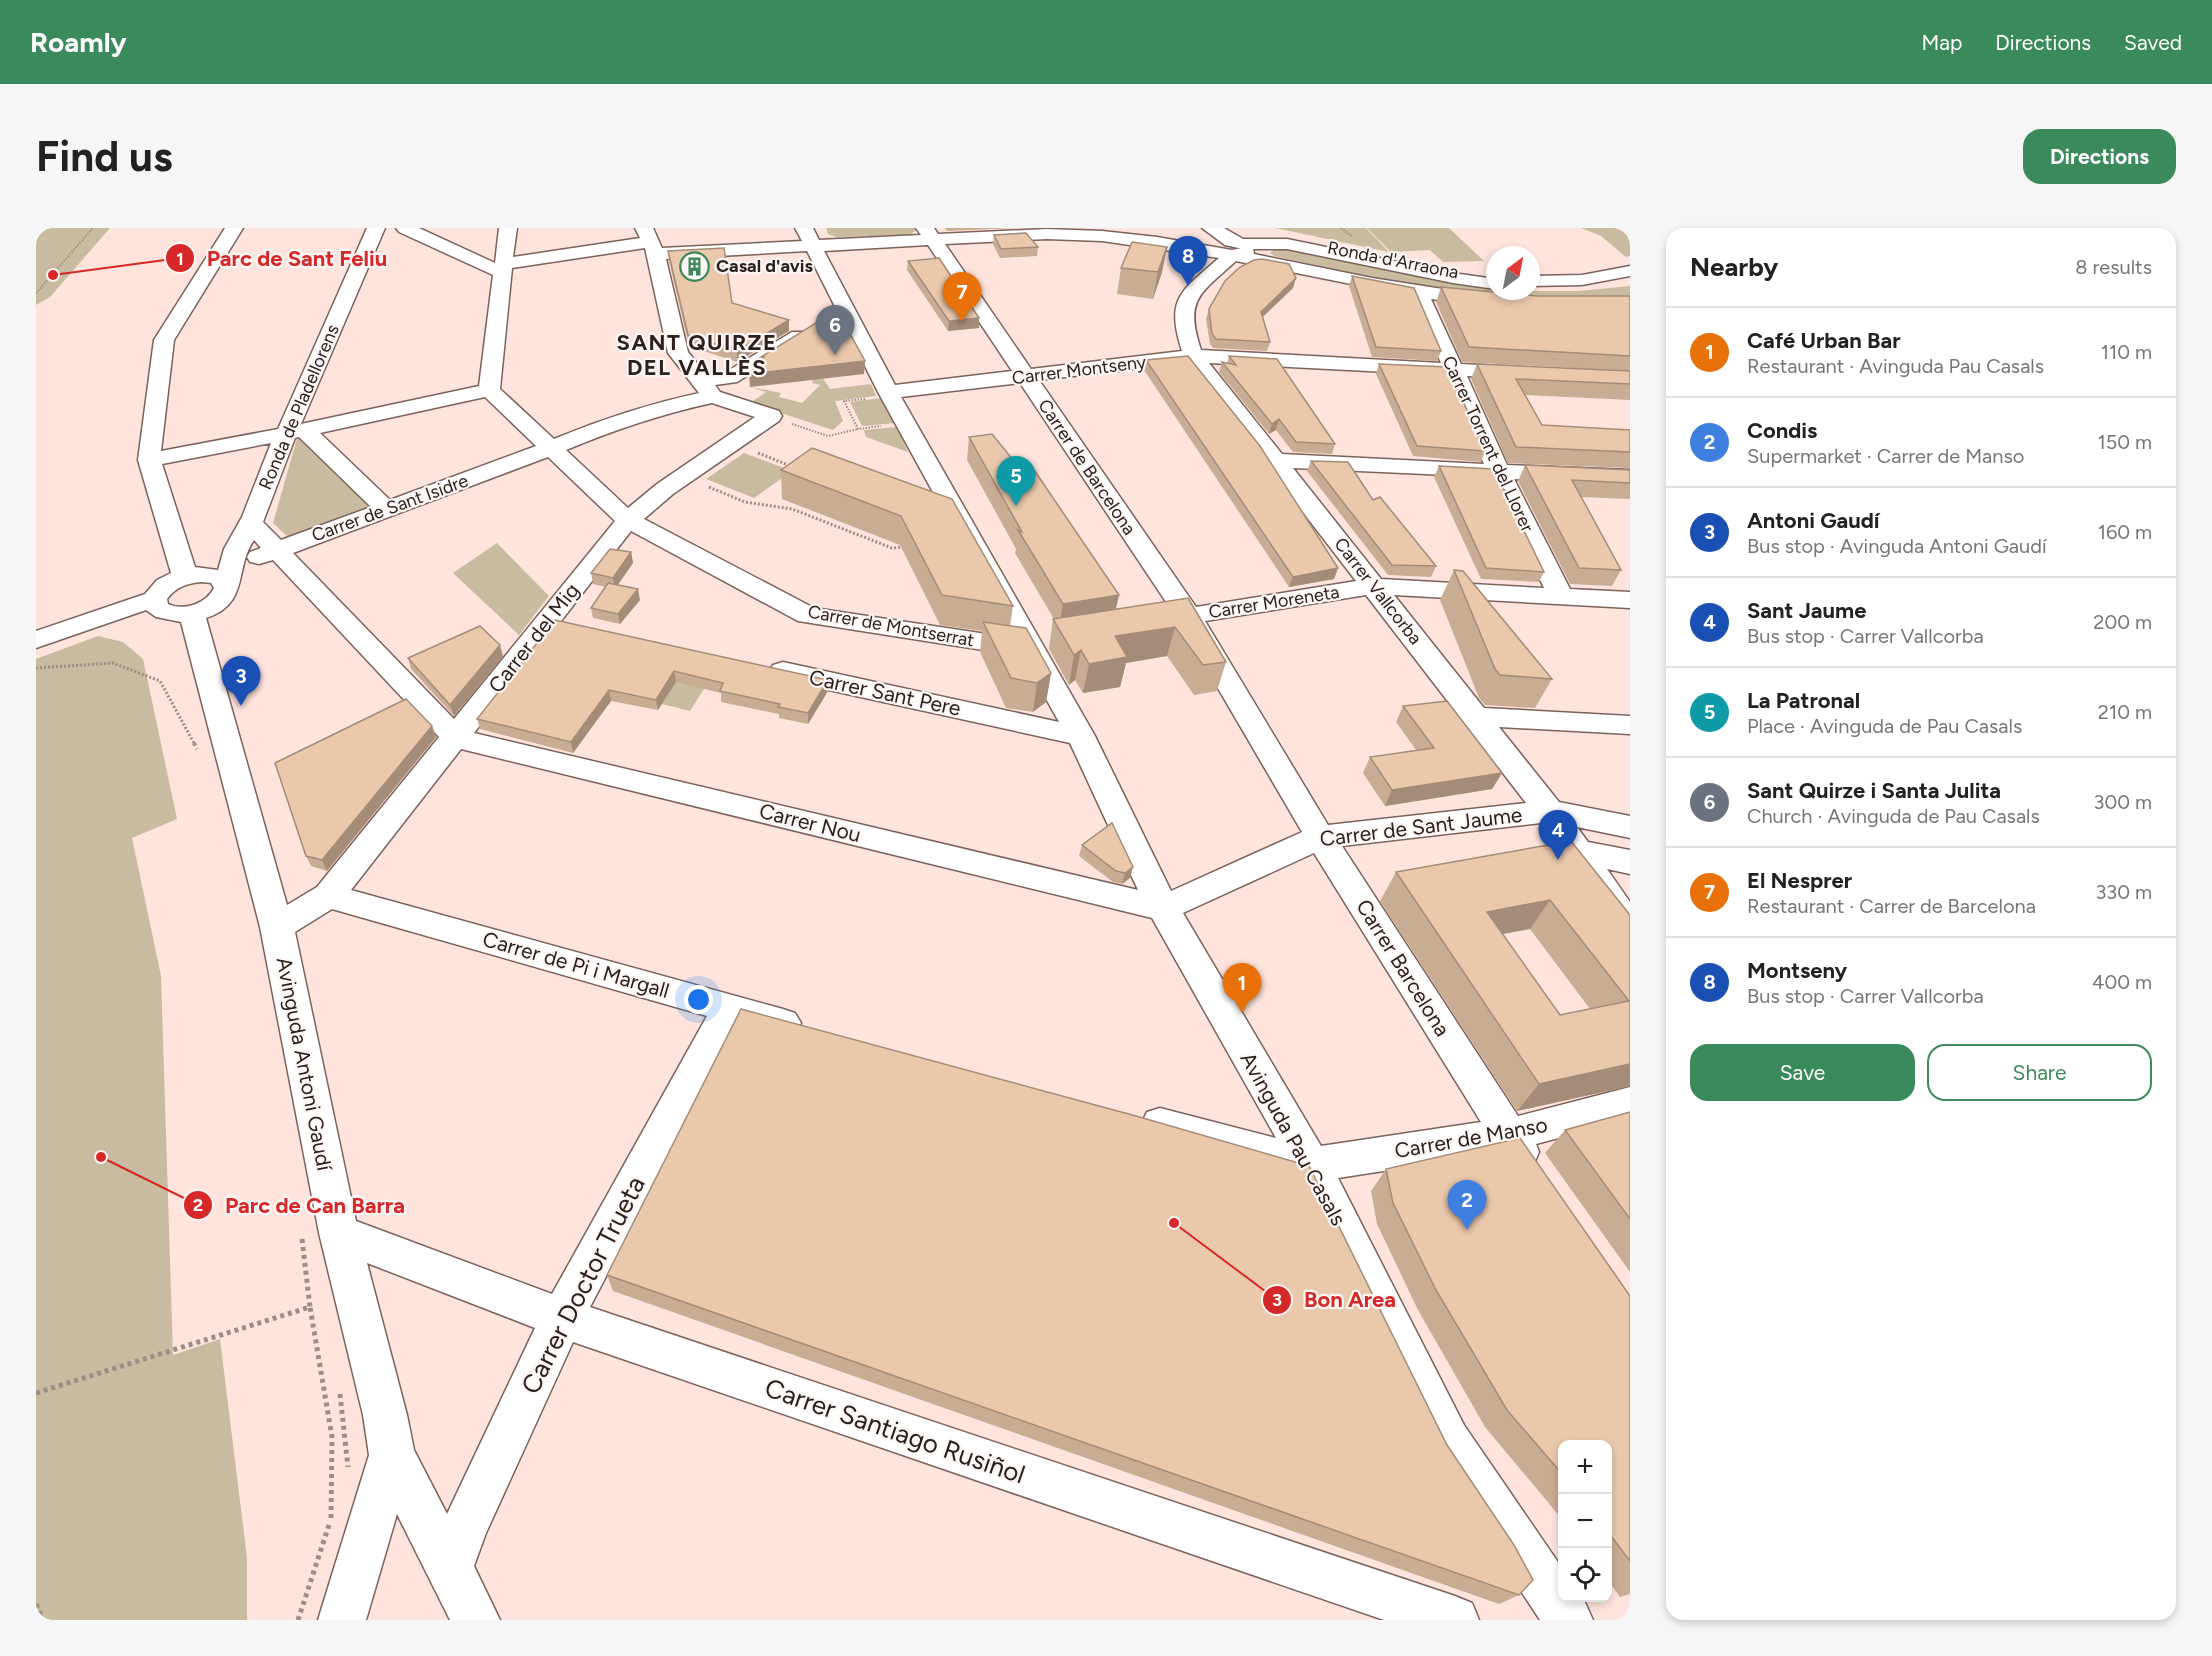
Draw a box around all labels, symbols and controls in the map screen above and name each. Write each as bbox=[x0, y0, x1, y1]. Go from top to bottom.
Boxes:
text: Roamly bbox=[30, 25, 127, 59]
text: Map bbox=[1921, 30, 1962, 55]
text: Directions bbox=[1995, 30, 2091, 55]
text: Saved bbox=[2124, 30, 2182, 55]
button: Directions bbox=[2023, 129, 2176, 184]
text: Find us bbox=[36, 131, 173, 182]
pin: 8 bbox=[1168, 236, 1208, 286]
street label: Ronda d'Arraona bbox=[1325, 236, 1461, 284]
callout: Parc de Sant Feliu bbox=[165, 238, 399, 278]
text: Parc de Sant Feliu bbox=[207, 245, 387, 272]
north arrow bbox=[1486, 246, 1540, 300]
text: 1 bbox=[176, 248, 184, 270]
building icon: Casal d'avis bbox=[679, 250, 711, 282]
text: Nearby bbox=[1690, 251, 1778, 283]
place label: Casal d'avis bbox=[716, 255, 814, 277]
text: 8 results bbox=[2075, 255, 2152, 279]
pin: 7 bbox=[942, 272, 982, 322]
pin: 6 bbox=[816, 306, 854, 355]
street label: Ronda de Pladellorens bbox=[254, 321, 344, 493]
text: Café Urban Bar bbox=[1747, 327, 1900, 354]
district label: SANT QUIRZE DEL VALLÈS bbox=[617, 329, 777, 381]
text: 1 bbox=[1705, 340, 1714, 364]
text: 110 m bbox=[2101, 340, 2152, 364]
street label: Carrer Montseny bbox=[1011, 351, 1148, 389]
street label: Carrer Torrent del Llorer bbox=[1438, 352, 1538, 536]
text: Restaurant · Avinguda Pau Casals bbox=[1747, 354, 2044, 378]
street label: Carrer de Barcelona bbox=[1033, 395, 1141, 539]
text: Condis bbox=[1747, 417, 1817, 444]
text: 2 bbox=[1704, 430, 1715, 454]
text: 150 m bbox=[2097, 430, 2152, 454]
text: Supermarket · Carrer de Manso bbox=[1747, 444, 2024, 468]
pin: 5 bbox=[996, 456, 1036, 506]
street label: Carrer de Sant Isidre bbox=[309, 469, 471, 547]
text: Antoni Gaudí bbox=[1747, 507, 1880, 534]
text: 3 bbox=[1704, 520, 1715, 544]
text: 160 m bbox=[2098, 520, 2152, 544]
street label: Carrer Vallcorba bbox=[1329, 533, 1427, 649]
text: Bus stop · Avinguda Antoni Gaudí bbox=[1747, 534, 2047, 558]
street label: Carrer del Mig bbox=[483, 578, 584, 698]
street label: Carrer Moreneta bbox=[1207, 581, 1341, 623]
text: Sant Jaume bbox=[1747, 597, 1866, 624]
street label: Carrer de Montserrat bbox=[806, 601, 976, 651]
text: 4 bbox=[1703, 610, 1716, 634]
text: 200 m bbox=[2093, 610, 2152, 634]
text: Bus stop · Carrer Vallcorba bbox=[1747, 624, 1984, 648]
pin: 3 bbox=[222, 656, 260, 706]
street label: Carrer Sant Pere bbox=[807, 664, 963, 721]
text: La Patronal bbox=[1747, 687, 1860, 714]
text: 5 bbox=[1704, 700, 1715, 724]
text: 210 m bbox=[2098, 700, 2152, 724]
text: Place · Avinguda de Pau Casals bbox=[1747, 714, 2022, 738]
text: Sant Quirze i Santa Julita bbox=[1747, 777, 2001, 804]
text: 6 bbox=[1704, 790, 1715, 814]
text: 300 m bbox=[2094, 790, 2152, 814]
street label: Carrer Nou bbox=[757, 798, 864, 847]
street label: Carrer de Sant Jaume bbox=[1318, 802, 1524, 851]
text: Church · Avinguda de Pau Casals bbox=[1747, 804, 2040, 828]
pin: 4 bbox=[1538, 810, 1577, 860]
text: El Nesprer bbox=[1747, 867, 1852, 894]
text: 7 bbox=[1704, 880, 1715, 904]
text: 330 m bbox=[2095, 880, 2152, 904]
text: Restaurant · Carrer de Barcelona bbox=[1747, 894, 2036, 918]
street label: Carrer Barcelona bbox=[1351, 895, 1455, 1041]
street label: Carrer de Pi i Margall bbox=[480, 926, 672, 1003]
street label: Avinguda Antoni Gaudí bbox=[272, 955, 338, 1174]
text: Montseny bbox=[1747, 957, 1847, 984]
pin: 1 bbox=[1222, 964, 1262, 1013]
text: 8 bbox=[1703, 970, 1716, 994]
text: 400 m bbox=[2092, 970, 2152, 994]
text: Bus stop · Carrer Vallcorba bbox=[1747, 984, 1984, 1008]
your location bbox=[684, 985, 713, 1014]
button: Save bbox=[1690, 1044, 1915, 1101]
button: Share bbox=[1927, 1044, 2152, 1101]
street label: Avinguda Pau Casals bbox=[1235, 1048, 1351, 1230]
street label: Carrer de Manso bbox=[1392, 1112, 1549, 1163]
street label: Carrer Doctor Trueta bbox=[514, 1171, 652, 1399]
pin: 2 bbox=[1448, 1180, 1486, 1230]
callout: Parc de Can Barra bbox=[183, 1185, 417, 1225]
text: Parc de Can Barra bbox=[225, 1192, 405, 1219]
text: 2 bbox=[193, 1194, 203, 1216]
callout: Bon Area bbox=[1262, 1280, 1408, 1320]
text: Bon Area bbox=[1304, 1286, 1396, 1313]
text: 3 bbox=[1272, 1289, 1282, 1311]
street label: Carrer Santiago Rusiñol bbox=[761, 1371, 1029, 1491]
map controls bbox=[1558, 1440, 1612, 1602]
button: + bbox=[1558, 1440, 1612, 1494]
button: − bbox=[1558, 1494, 1612, 1548]
button: locate bbox=[1558, 1548, 1612, 1602]

